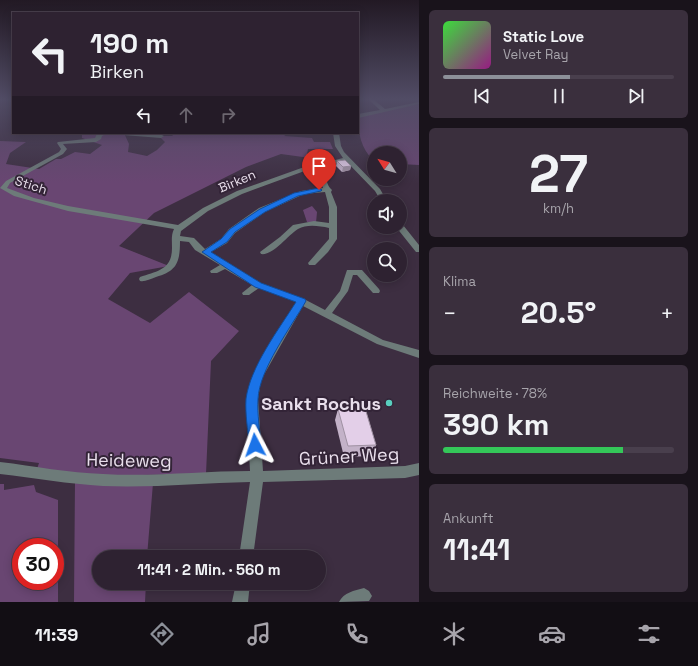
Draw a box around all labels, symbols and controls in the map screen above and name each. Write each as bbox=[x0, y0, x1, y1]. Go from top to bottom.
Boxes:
text: 190 m bbox=[90, 25, 169, 61]
text: Static Love bbox=[503, 27, 584, 46]
icon: left bbox=[24, 28, 76, 80]
text: Velvet Ray bbox=[503, 46, 568, 63]
text: Birken bbox=[90, 60, 144, 83]
icon: previous bbox=[471, 85, 493, 107]
icon: pause bbox=[548, 85, 570, 107]
icon: next bbox=[625, 85, 647, 107]
icon: left bbox=[133, 104, 155, 126]
icon: ahead bbox=[175, 104, 197, 126]
icon: right bbox=[217, 104, 239, 126]
text: 27 bbox=[529, 141, 588, 207]
north arrow bbox=[367, 146, 407, 186]
map controls bbox=[367, 146, 407, 282]
pin bbox=[302, 149, 336, 190]
icon: arrive bbox=[308, 155, 330, 177]
street label: Birken bbox=[216, 166, 258, 196]
street label: Stich bbox=[13, 172, 49, 198]
button: sound bbox=[367, 194, 407, 234]
text: km/h bbox=[543, 200, 574, 217]
button: search bbox=[367, 242, 407, 282]
text: Klima bbox=[443, 273, 476, 290]
text: 20.5° bbox=[521, 293, 596, 332]
text: − bbox=[443, 299, 457, 327]
text: + bbox=[660, 299, 674, 327]
text: Reichweite · 78% bbox=[443, 385, 547, 402]
place label: Sankt Rochus bbox=[261, 392, 381, 415]
marker: Sankt Rochus bbox=[384, 398, 394, 408]
text: 390 km bbox=[443, 405, 549, 444]
position arrow bbox=[234, 424, 276, 466]
street label: Grüner Weg bbox=[298, 442, 400, 470]
street label: Heideweg bbox=[86, 448, 172, 472]
text: Ankunft bbox=[443, 510, 493, 527]
text: 11:41 bbox=[443, 530, 511, 569]
speed limit sign: 30 bbox=[12, 538, 64, 590]
text: 11:41 · 2 Min. · 560 m bbox=[137, 560, 281, 579]
icon: directions bbox=[148, 620, 176, 648]
icon: music bbox=[245, 620, 273, 648]
icon: phone bbox=[343, 620, 371, 648]
icon: climate bbox=[440, 620, 468, 648]
icon: car bbox=[538, 620, 566, 648]
icon: filters bbox=[635, 620, 663, 648]
text: 11:39 bbox=[35, 623, 78, 646]

